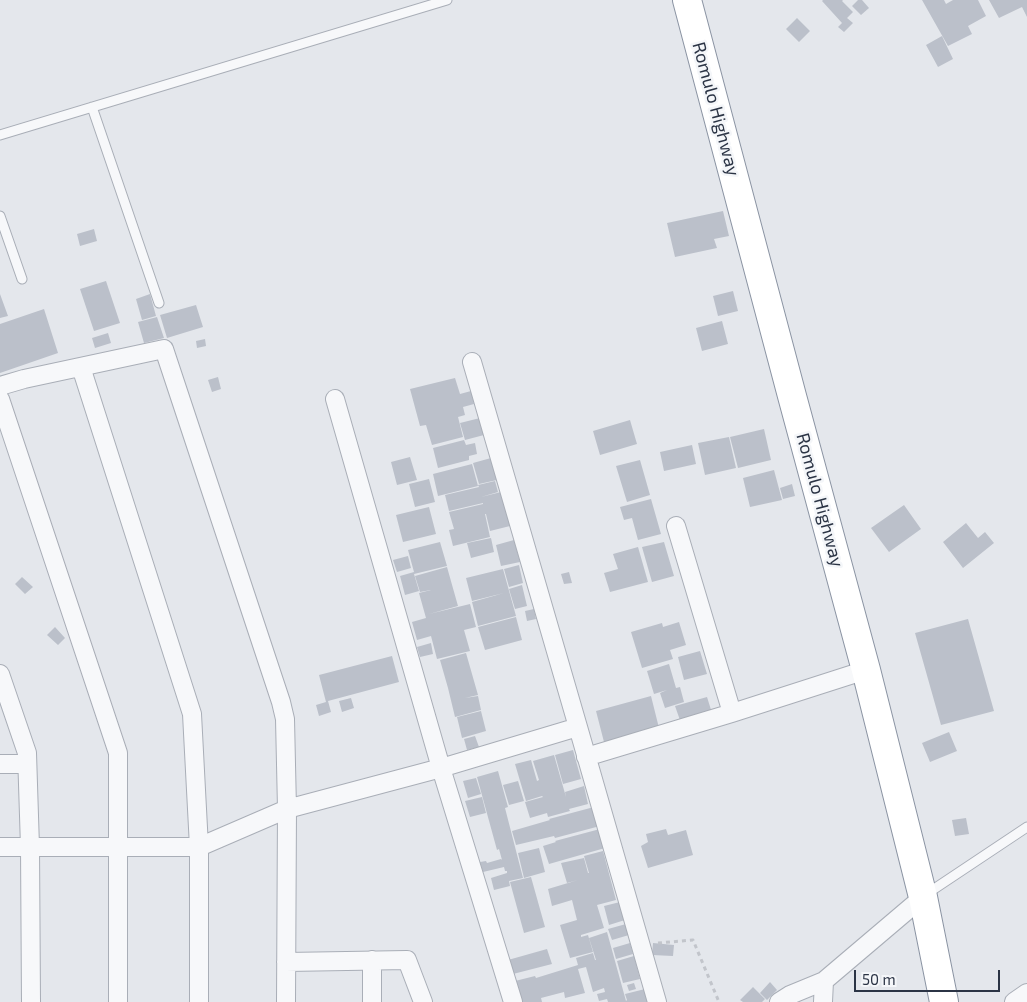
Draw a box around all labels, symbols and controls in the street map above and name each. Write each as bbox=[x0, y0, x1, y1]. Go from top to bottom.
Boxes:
street label: Romulo Highway bbox=[688, 40, 744, 178]
street label: Romulo Highway bbox=[792, 431, 848, 569]
scale bar bbox=[857, 960, 1003, 992]
text: 50 m bbox=[862, 970, 896, 988]

